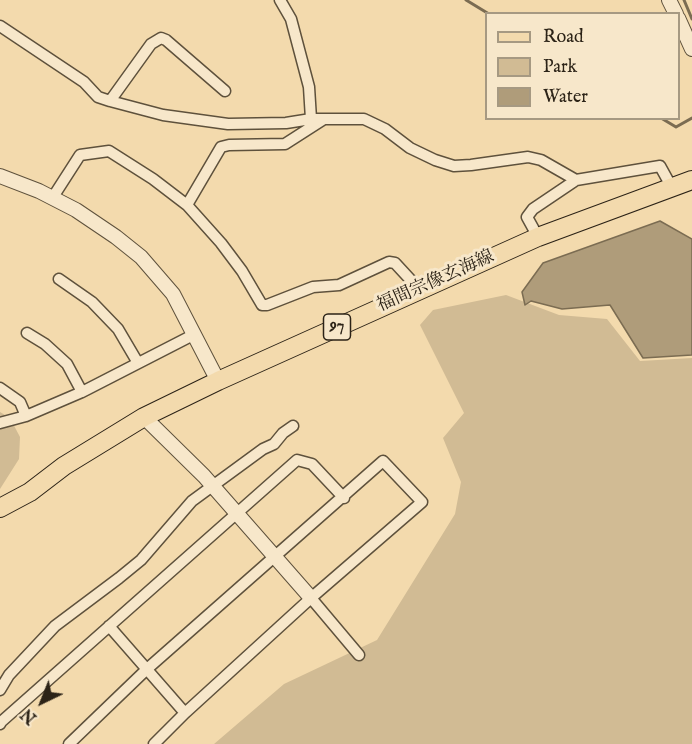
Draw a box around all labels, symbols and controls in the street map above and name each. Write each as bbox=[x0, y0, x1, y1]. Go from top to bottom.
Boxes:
legend bbox=[485, 12, 680, 120]
text: Road bbox=[543, 26, 584, 49]
text: Park bbox=[543, 56, 577, 79]
text: Water bbox=[543, 86, 588, 109]
street label: 福間宗像玄海線 bbox=[374, 247, 498, 317]
road number: 97 bbox=[324, 314, 350, 340]
north arrow bbox=[12, 672, 72, 732]
text: N bbox=[18, 703, 42, 727]

